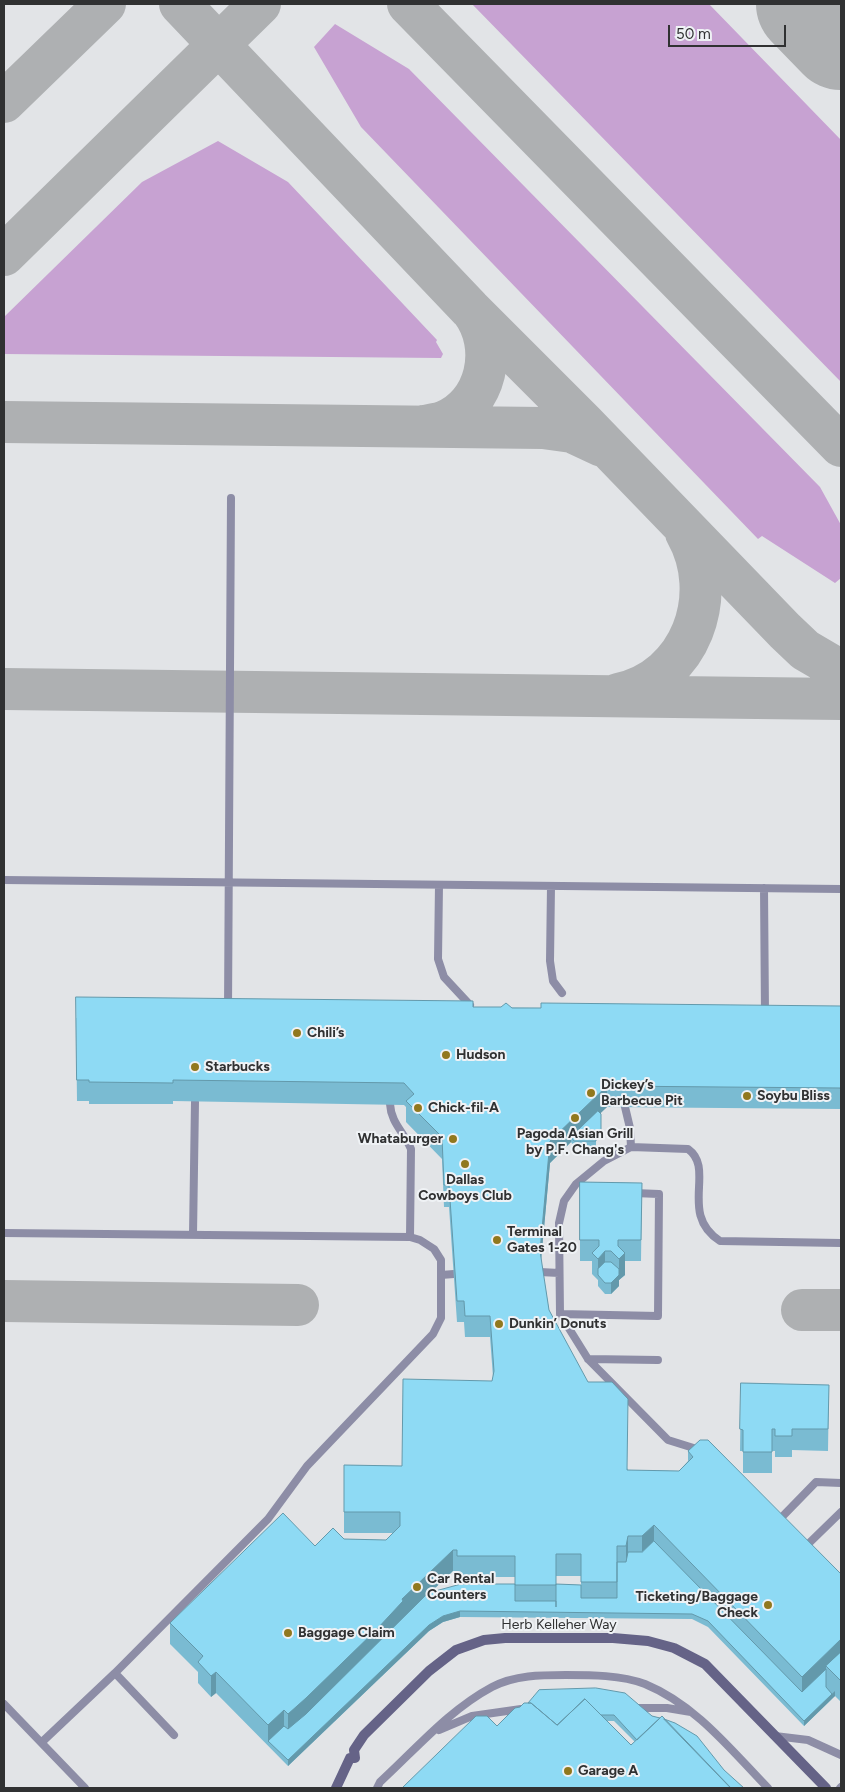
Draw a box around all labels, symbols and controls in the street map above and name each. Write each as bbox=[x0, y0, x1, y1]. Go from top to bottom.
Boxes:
scale bar bbox=[670, 15, 788, 47]
text: 50 m bbox=[676, 25, 711, 43]
place label: Chili’s bbox=[307, 1025, 344, 1041]
marker: Chili’s bbox=[291, 1027, 303, 1039]
place label: Hudson bbox=[456, 1047, 505, 1063]
marker: Hudson bbox=[440, 1049, 452, 1061]
place label: Starbucks bbox=[205, 1059, 270, 1075]
marker: Starbucks bbox=[189, 1061, 201, 1073]
place label: Dickey’s Barbecue Pit bbox=[601, 1077, 683, 1110]
marker: Dickey’s Barbecue Pit bbox=[585, 1087, 597, 1099]
place label: Soybu Bliss bbox=[757, 1088, 830, 1104]
marker: Soybu Bliss bbox=[741, 1090, 753, 1102]
place label: Chick-fil-A bbox=[428, 1100, 499, 1116]
marker: Chick-fil-A bbox=[412, 1102, 424, 1114]
marker: Pagoda Asian Grill by P.F. Chang's bbox=[569, 1112, 581, 1124]
place label: Pagoda Asian Grill by P.F. Chang's bbox=[517, 1126, 633, 1158]
place label: Whataburger bbox=[358, 1131, 443, 1147]
marker: Whataburger bbox=[447, 1133, 459, 1145]
marker: Dallas Cowboys Club bbox=[459, 1158, 471, 1170]
place label: Dallas Cowboys Club bbox=[418, 1172, 512, 1204]
place label: Terminal Gates 1-20 bbox=[507, 1224, 577, 1256]
marker: Terminal Gates 1-20 bbox=[491, 1234, 503, 1246]
place label: Dunkin’ Donuts bbox=[509, 1316, 606, 1332]
marker: Dunkin’ Donuts bbox=[493, 1318, 505, 1330]
place label: Car Rental Counters bbox=[427, 1571, 494, 1604]
marker: Car Rental Counters bbox=[411, 1581, 423, 1593]
place label: Ticketing/Baggage Check bbox=[635, 1589, 758, 1621]
marker: Ticketing/Baggage Check bbox=[762, 1599, 774, 1611]
street label: Herb Kelleher Way bbox=[501, 1617, 617, 1633]
place label: Baggage Claim bbox=[298, 1625, 395, 1641]
marker: Baggage Claim bbox=[282, 1627, 294, 1639]
place label: Garage A bbox=[578, 1763, 638, 1779]
marker: Garage A bbox=[562, 1765, 574, 1777]

